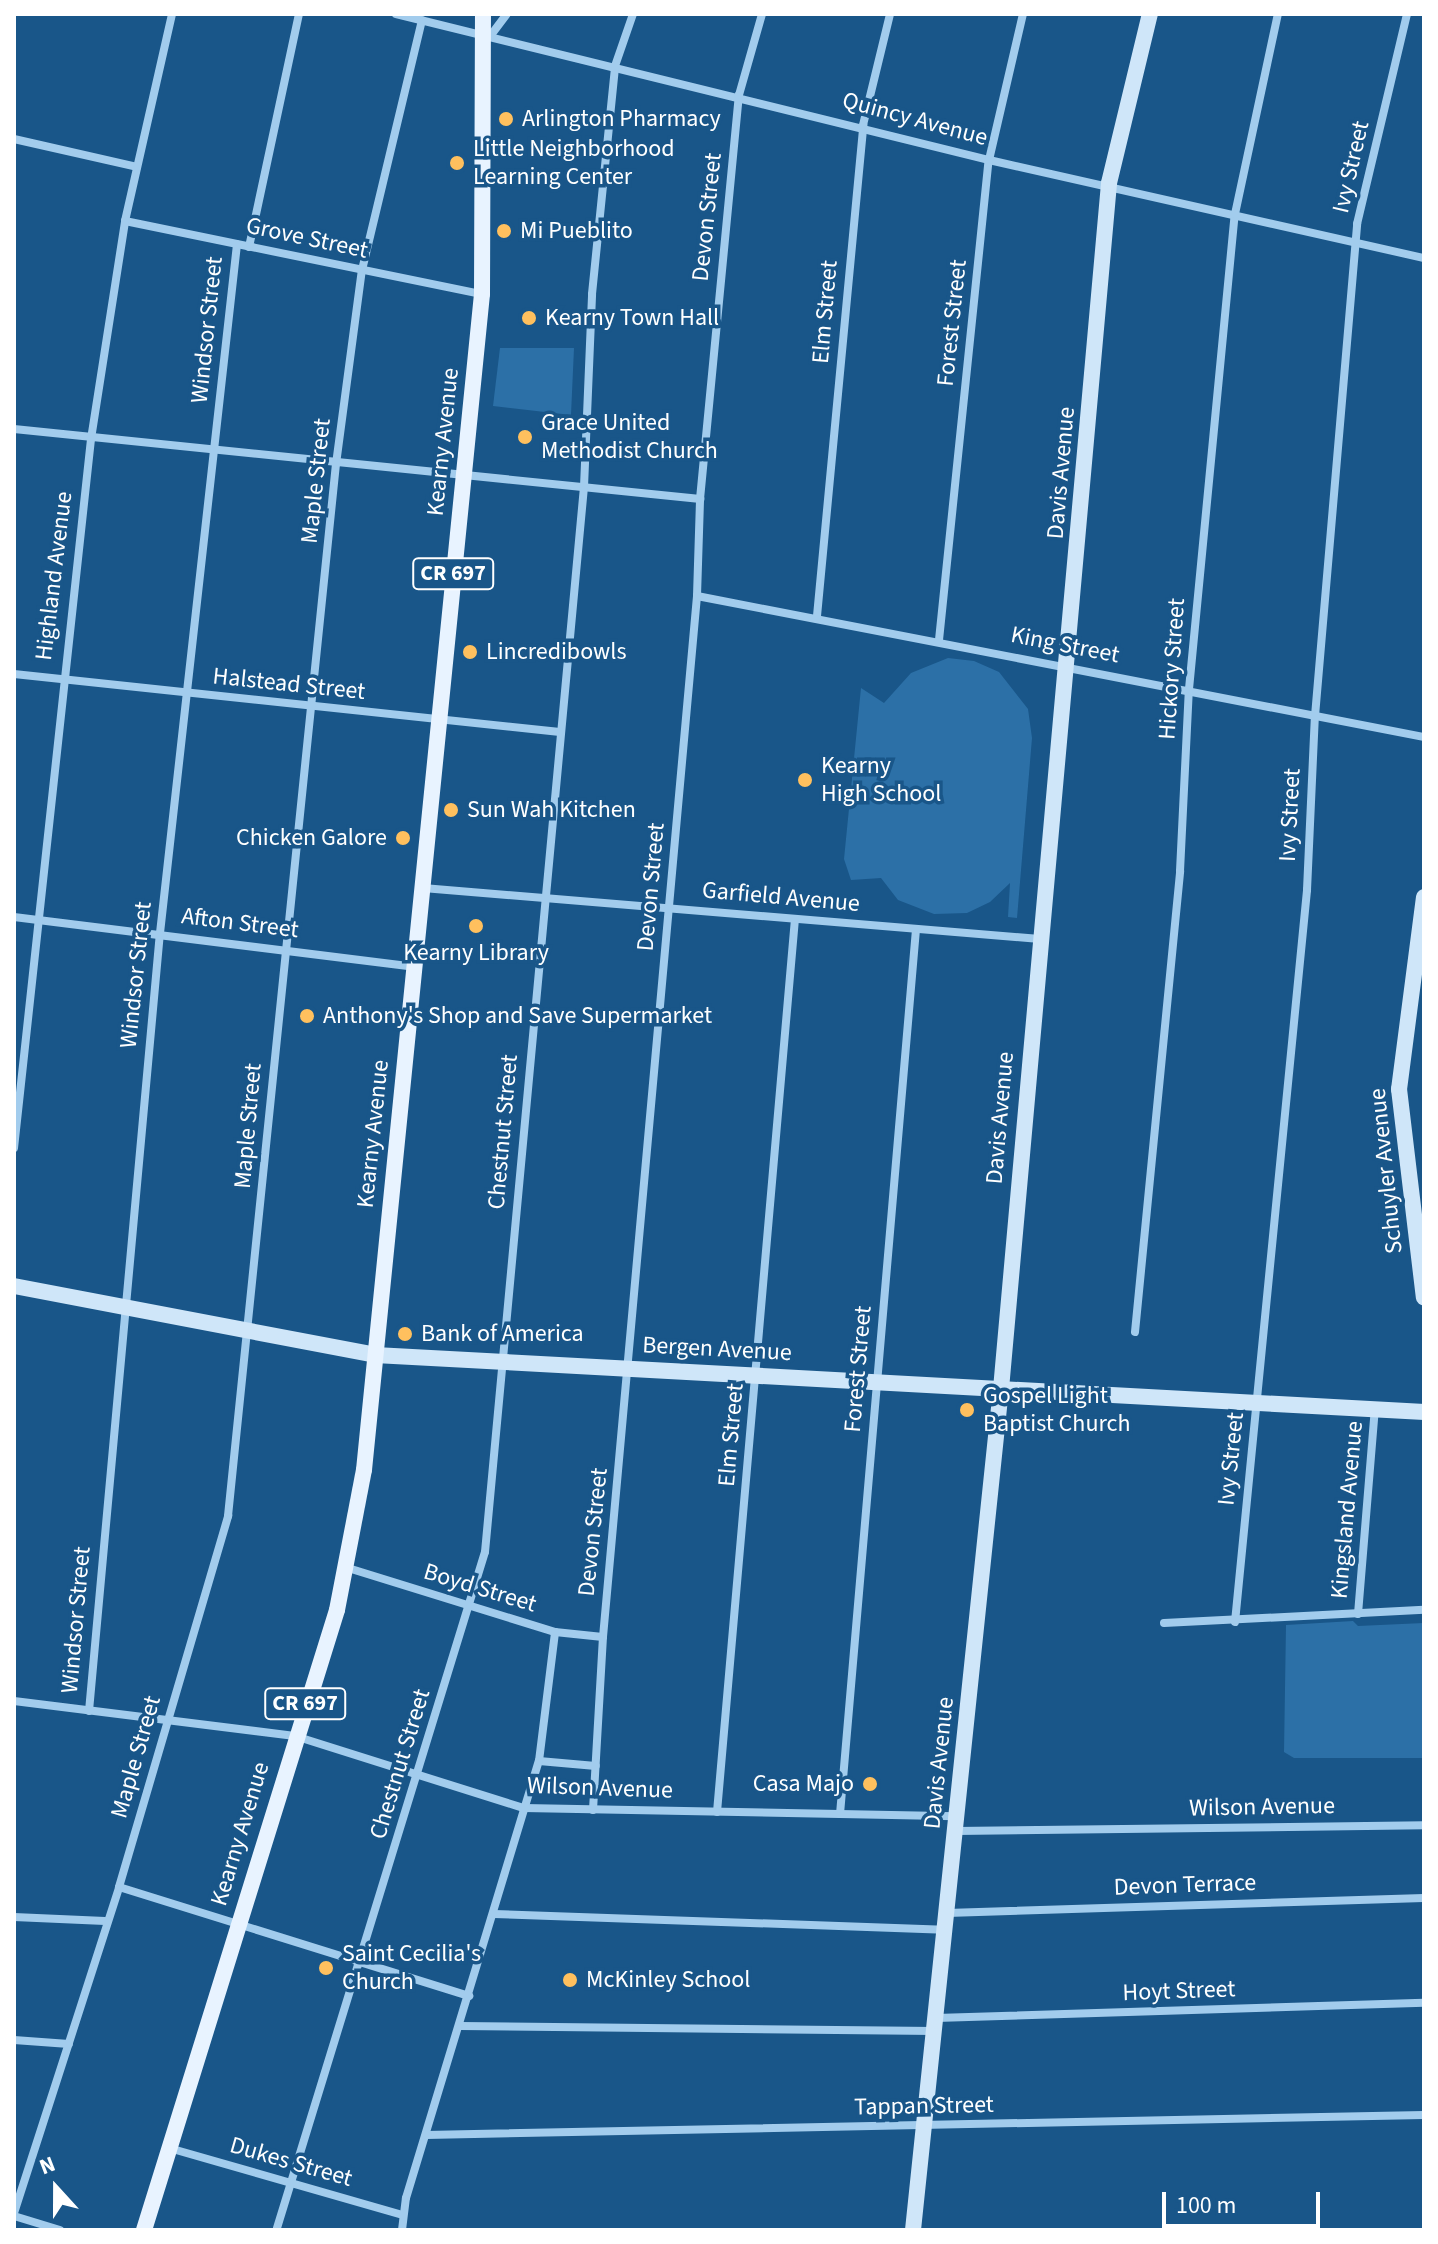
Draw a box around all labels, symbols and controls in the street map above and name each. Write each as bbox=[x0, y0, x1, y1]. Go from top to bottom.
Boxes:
street label: Quincy Avenue bbox=[839, 86, 991, 152]
place label: Arlington Pharmacy bbox=[522, 105, 721, 133]
marker: Arlington Pharmacy bbox=[497, 110, 515, 128]
street label: Ivy Street bbox=[1326, 118, 1376, 216]
place label: Little Neighborhood Learning Center bbox=[473, 135, 675, 191]
street label: Devon Street bbox=[686, 151, 728, 283]
marker: Little Neighborhood Learning Center bbox=[448, 154, 466, 172]
street label: Grove Street bbox=[243, 211, 371, 265]
place label: Mi Pueblito bbox=[520, 217, 633, 245]
marker: Mi Pueblito bbox=[495, 222, 513, 240]
street label: Windsor Street bbox=[185, 255, 229, 405]
street label: Forest Street bbox=[931, 258, 973, 388]
street label: Elm Street bbox=[806, 259, 844, 365]
place label: Kearny Town Hall bbox=[545, 304, 719, 332]
marker: Kearny Town Hall bbox=[520, 309, 538, 327]
street label: Kearny Avenue bbox=[421, 366, 465, 518]
street label: Davis Avenue bbox=[1041, 406, 1081, 540]
place label: Grace United Methodist Church bbox=[541, 409, 718, 465]
street label: Maple Street bbox=[295, 417, 337, 545]
marker: Grace United Methodist Church bbox=[516, 428, 534, 446]
street label: Highland Avenue bbox=[29, 490, 79, 662]
road number: CR 697 bbox=[411, 556, 495, 592]
street label: Hickory Street bbox=[1153, 597, 1191, 741]
street label: King Street bbox=[1008, 620, 1122, 670]
place label: Lincredibowls bbox=[486, 638, 626, 666]
marker: Lincredibowls bbox=[461, 643, 479, 661]
street label: Halstead Street bbox=[211, 662, 367, 706]
place label: Kearny High School bbox=[821, 752, 941, 808]
street label: Ivy Street bbox=[1273, 767, 1307, 863]
marker: Kearny High School bbox=[796, 771, 814, 789]
place label: Sun Wah Kitchen bbox=[467, 796, 636, 824]
marker: Sun Wah Kitchen bbox=[442, 801, 460, 819]
street label: Devon Street bbox=[631, 822, 671, 952]
place label: Chicken Galore bbox=[236, 824, 387, 852]
marker: Chicken Galore bbox=[394, 829, 412, 847]
street label: Garfield Avenue bbox=[701, 876, 861, 918]
street label: Windsor Street bbox=[114, 900, 158, 1050]
street label: Afton Street bbox=[180, 902, 300, 944]
marker: Kearny Library bbox=[467, 917, 485, 935]
place label: Kearny Library bbox=[403, 939, 549, 967]
place label: Anthony's Shop and Save Supermarket bbox=[323, 1002, 712, 1030]
marker: Anthony's Shop and Save Supermarket bbox=[298, 1007, 316, 1025]
street label: Davis Avenue bbox=[980, 1051, 1020, 1185]
street label: Chestnut Street bbox=[482, 1053, 524, 1211]
street label: Kearny Avenue bbox=[351, 1058, 395, 1210]
street label: Maple Street bbox=[228, 1062, 268, 1190]
street label: Schuyler Avenue bbox=[1363, 1087, 1409, 1255]
street label: Forest Street bbox=[838, 1304, 878, 1434]
place label: Bank of America bbox=[421, 1320, 584, 1348]
marker: Bank of America bbox=[396, 1325, 414, 1343]
street label: Bergen Avenue bbox=[642, 1331, 792, 1367]
street label: Elm Street bbox=[712, 1382, 750, 1488]
place label: Gospel Light Baptist Church bbox=[983, 1382, 1131, 1438]
marker: Gospel Light Baptist Church bbox=[958, 1401, 976, 1419]
street label: Ivy Street bbox=[1212, 1411, 1250, 1507]
street label: Kingsland Avenue bbox=[1325, 1420, 1369, 1600]
street label: Devon Street bbox=[572, 1466, 614, 1598]
street label: Windsor Street bbox=[55, 1545, 97, 1695]
street label: Boyd Street bbox=[420, 1557, 540, 1619]
street label: Chestnut Street bbox=[363, 1685, 437, 1843]
road number: CR 697 bbox=[263, 1686, 347, 1722]
street label: Maple Street bbox=[105, 1693, 167, 1821]
street label: Davis Avenue bbox=[918, 1695, 960, 1831]
street label: Kearny Avenue bbox=[204, 1759, 276, 1909]
place label: Casa Majo bbox=[753, 1770, 854, 1798]
street label: Wilson Avenue bbox=[527, 1771, 673, 1805]
marker: Casa Majo bbox=[861, 1775, 879, 1793]
street label: Wilson Avenue bbox=[1189, 1791, 1335, 1823]
street label: Devon Terrace bbox=[1113, 1868, 1257, 1902]
place label: Saint Cecilia's Church bbox=[342, 1940, 481, 1996]
marker: Saint Cecilia's Church bbox=[317, 1959, 335, 1977]
place label: McKinley School bbox=[586, 1966, 750, 1994]
marker: McKinley School bbox=[561, 1971, 579, 1989]
street label: Hoyt Street bbox=[1122, 1975, 1236, 2007]
street label: Tappan Street bbox=[854, 2090, 994, 2122]
street label: Dukes Street bbox=[226, 2131, 356, 2193]
north arrow bbox=[16, 2148, 96, 2228]
text: N bbox=[35, 2148, 60, 2183]
scale bar bbox=[1166, 2176, 1324, 2226]
text: 100 m bbox=[1176, 2188, 1236, 2223]

